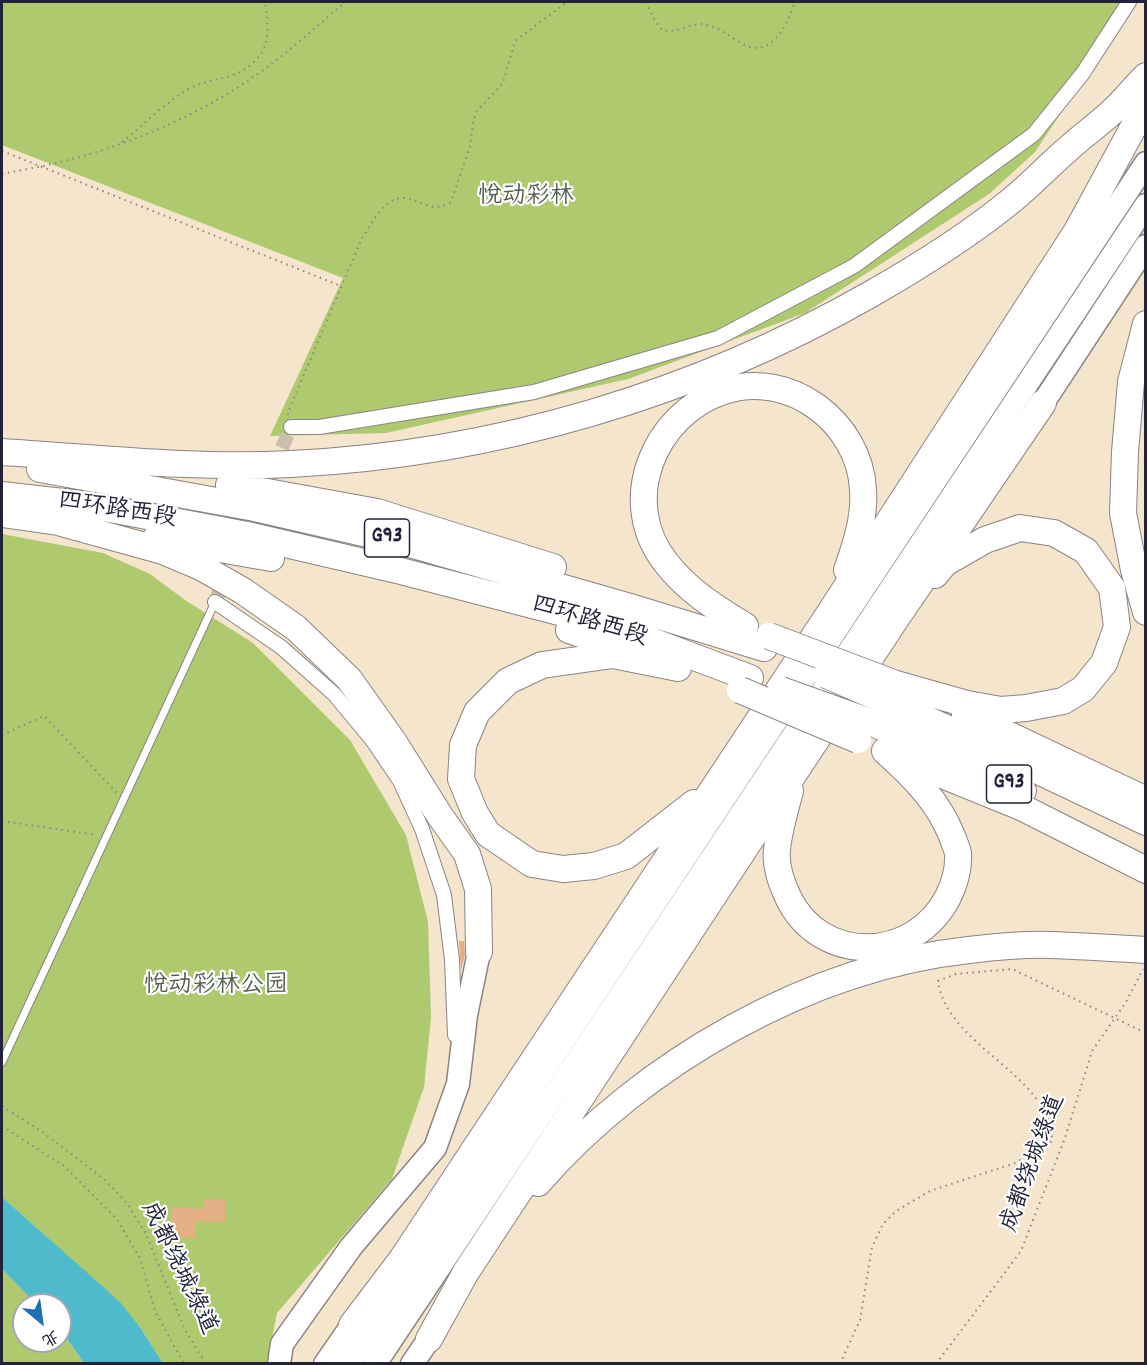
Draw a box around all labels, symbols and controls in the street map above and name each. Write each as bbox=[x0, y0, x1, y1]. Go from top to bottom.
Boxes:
park label: 悦动彩林 bbox=[478, 185, 574, 213]
street label: 四环路西段 bbox=[55, 488, 179, 536]
road number: G93 bbox=[364, 519, 410, 557]
street label: 四环路西段 bbox=[527, 592, 651, 654]
road number: G93 bbox=[986, 765, 1032, 803]
park label: 悦动彩林公园 bbox=[144, 974, 288, 1002]
street label: 成都绕城绿道 bbox=[997, 1091, 1073, 1237]
street label: 成都绕城绿道 bbox=[132, 1198, 222, 1340]
north arrow bbox=[12, 1293, 72, 1353]
text: 北 bbox=[37, 1323, 63, 1351]

